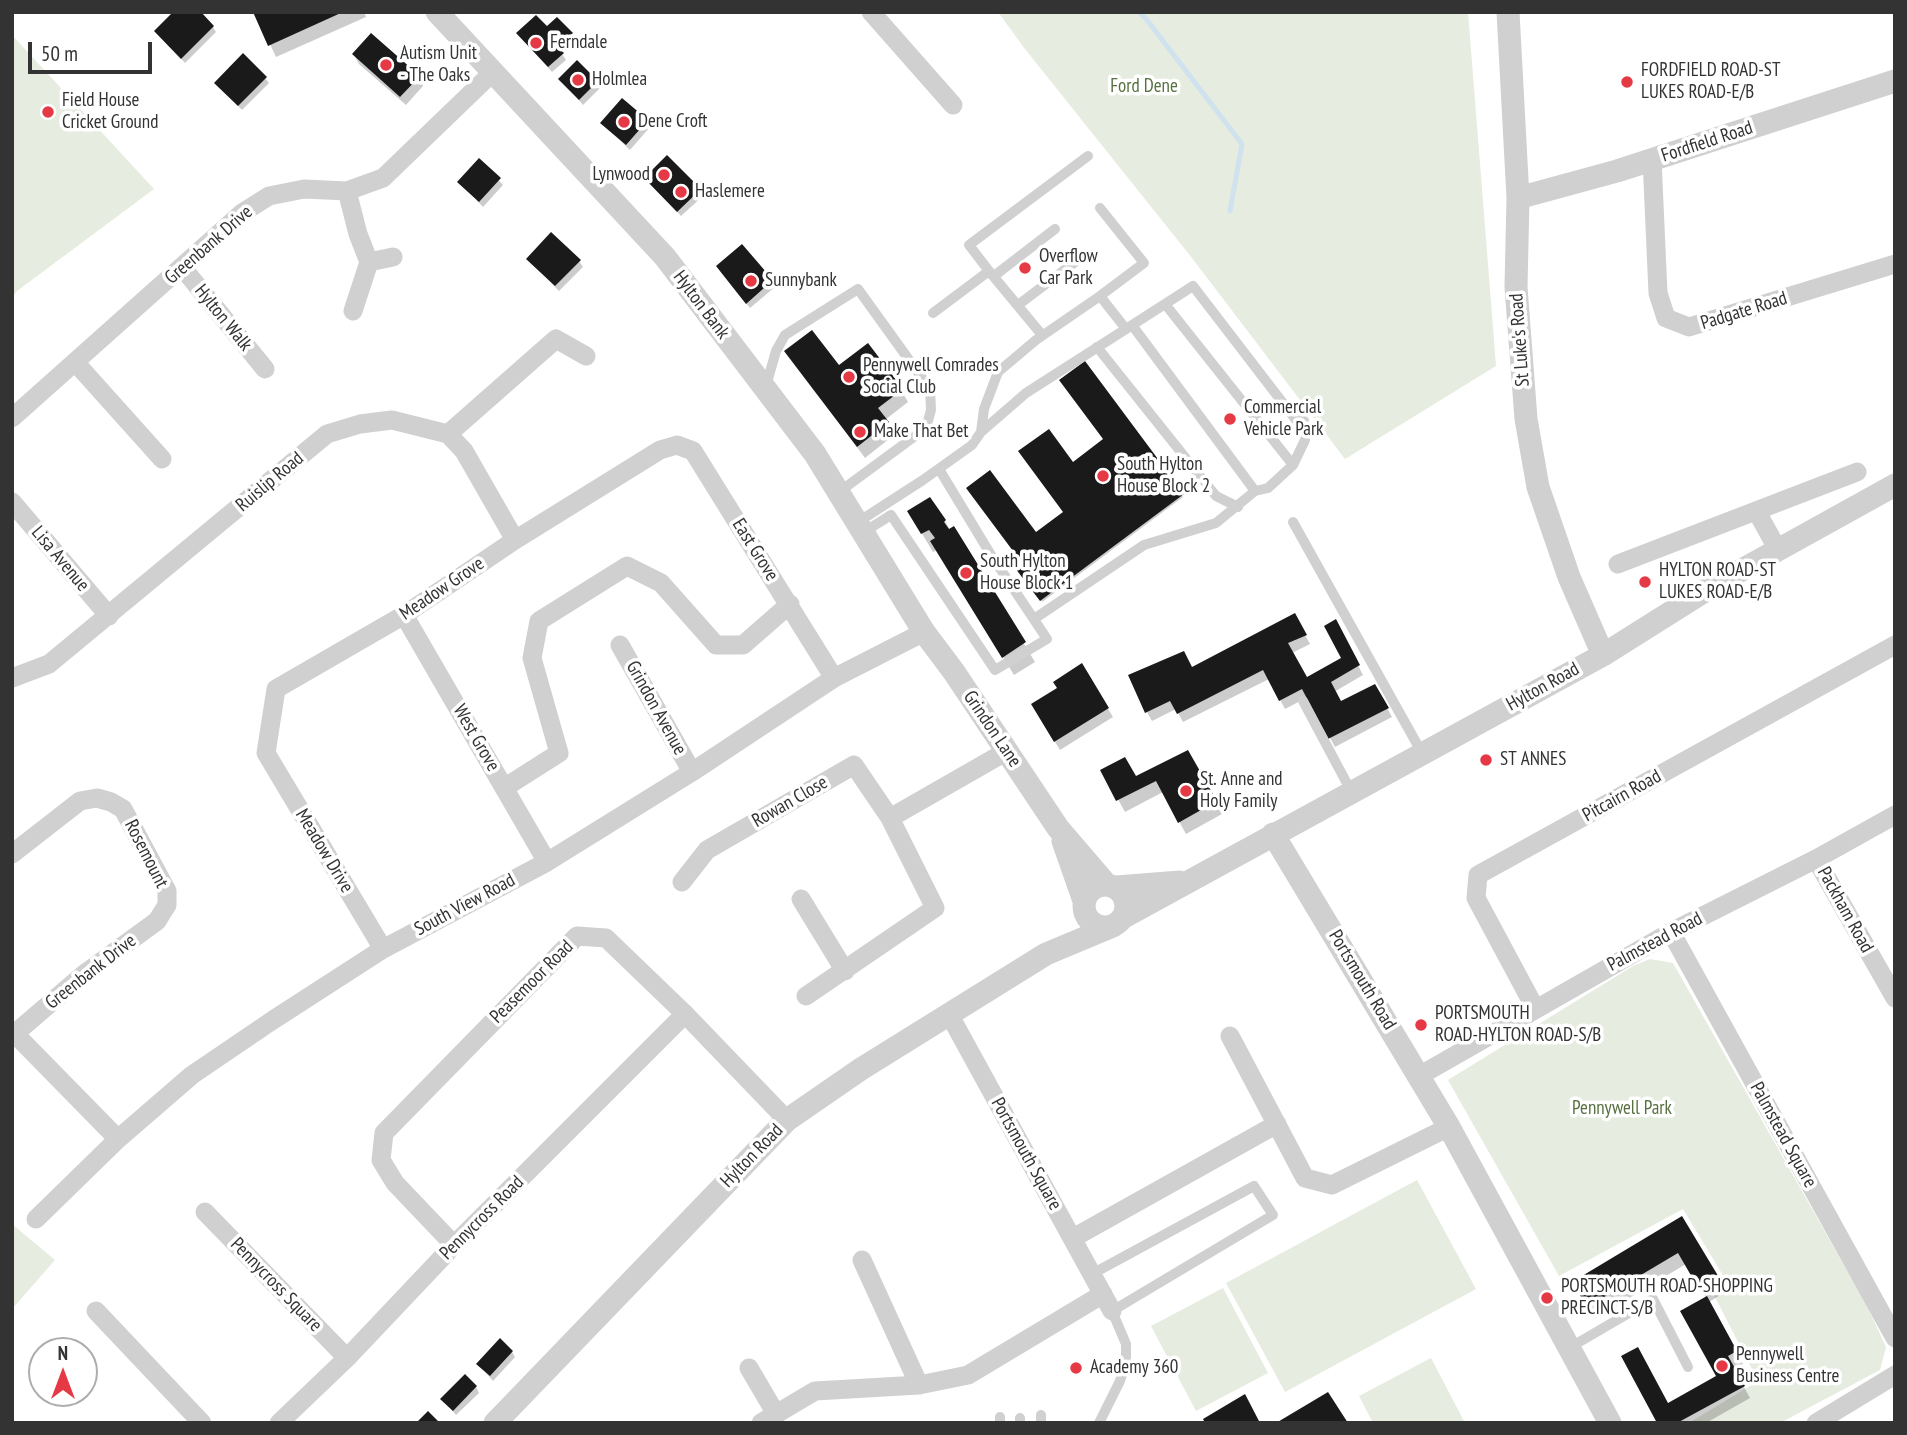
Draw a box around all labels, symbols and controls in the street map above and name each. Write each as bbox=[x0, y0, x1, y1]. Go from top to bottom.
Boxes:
scale bar bbox=[32, 28, 156, 72]
place label: Ferndale bbox=[550, 32, 607, 54]
marker: Ferndale bbox=[528, 35, 544, 51]
text: 50 m bbox=[41, 40, 78, 67]
place label: Autism Unit - The Oaks bbox=[400, 43, 477, 87]
marker: Autism Unit - The Oaks bbox=[378, 57, 394, 73]
place label: FORDFIELD ROAD-ST LUKES ROAD-E/B bbox=[1641, 60, 1780, 104]
place label: Holmlea bbox=[592, 69, 647, 91]
marker: Holmlea bbox=[570, 72, 586, 88]
marker: FORDFIELD ROAD-ST LUKES ROAD-E/B bbox=[1619, 74, 1635, 90]
park label: Ford Dene bbox=[1110, 76, 1178, 98]
place label: Field House Cricket Ground bbox=[62, 90, 158, 134]
marker: Field House Cricket Ground bbox=[40, 104, 56, 120]
place label: Dene Croft bbox=[638, 111, 708, 133]
marker: Dene Croft bbox=[616, 114, 632, 130]
street label: Fordfield Road bbox=[1658, 117, 1756, 167]
place label: Lynwood bbox=[592, 164, 650, 186]
marker: Lynwood bbox=[656, 167, 672, 183]
place label: Haslemere bbox=[695, 181, 765, 203]
marker: Haslemere bbox=[673, 184, 689, 200]
street label: Greenbank Drive bbox=[161, 201, 257, 289]
place label: Overflow Car Park bbox=[1039, 246, 1098, 290]
marker: Overflow Car Park bbox=[1017, 260, 1033, 276]
street label: Hylton Bank bbox=[668, 266, 734, 344]
place label: Sunnybank bbox=[765, 270, 837, 292]
marker: Sunnybank bbox=[743, 273, 759, 289]
street label: Hylton Walk bbox=[189, 280, 257, 356]
street label: Padgate Road bbox=[1698, 287, 1790, 335]
street label: St Luke's Road bbox=[1505, 293, 1535, 387]
place label: Pennywell Comrades Social Club bbox=[863, 355, 999, 399]
marker: Pennywell Comrades Social Club bbox=[841, 369, 857, 385]
place label: Commercial Vehicle Park bbox=[1244, 397, 1323, 441]
marker: Commercial Vehicle Park bbox=[1222, 411, 1238, 427]
place label: Make That Bet bbox=[874, 421, 968, 443]
marker: Make That Bet bbox=[852, 424, 868, 440]
street label: Ruislip Road bbox=[232, 447, 308, 517]
place label: South Hylton House Block 2 bbox=[1117, 454, 1210, 498]
marker: South Hylton House Block 2 bbox=[1095, 468, 1111, 484]
street label: East Grove bbox=[727, 515, 783, 585]
street label: Lisa Avenue bbox=[26, 522, 94, 596]
place label: South Hylton House Block 1 bbox=[980, 551, 1073, 595]
street label: Meadow Grove bbox=[395, 552, 489, 626]
place label: HYLTON ROAD-ST LUKES ROAD-E/B bbox=[1659, 560, 1776, 604]
marker: South Hylton House Block 1 bbox=[958, 565, 974, 581]
marker: HYLTON ROAD-ST LUKES ROAD-E/B bbox=[1637, 574, 1653, 590]
street label: Grindon Avenue bbox=[621, 657, 691, 759]
street label: Hylton Road bbox=[1503, 658, 1583, 716]
street label: Grindon Lane bbox=[958, 686, 1026, 772]
street label: West Grove bbox=[448, 701, 504, 775]
place label: ST ANNES bbox=[1500, 749, 1566, 771]
marker: ST ANNES bbox=[1478, 752, 1494, 768]
street label: Pitcairn Road bbox=[1579, 765, 1665, 827]
place label: St. Anne and Holy Family bbox=[1200, 769, 1282, 813]
street label: Rowan Close bbox=[748, 771, 832, 833]
marker: St. Anne and Holy Family bbox=[1178, 783, 1194, 799]
street label: Meadow Drive bbox=[290, 805, 358, 897]
street label: Rosemount bbox=[119, 816, 173, 892]
street label: Packham Road bbox=[1812, 863, 1878, 957]
street label: South View Road bbox=[411, 869, 519, 941]
street label: Palmstead Road bbox=[1604, 908, 1706, 976]
street label: Portsmouth Road bbox=[1323, 926, 1401, 1034]
street label: Greenbank Drive bbox=[41, 930, 141, 1014]
street label: Peasemoor Road bbox=[486, 936, 578, 1028]
place label: PORTSMOUTH ROAD-HYLTON ROAD-S/B bbox=[1435, 1003, 1601, 1047]
marker: PORTSMOUTH ROAD-HYLTON ROAD-S/B bbox=[1413, 1017, 1429, 1033]
street label: Palmstead Square bbox=[1745, 1078, 1821, 1192]
street label: Portsmouth Square bbox=[986, 1094, 1066, 1214]
park label: Pennywell Park bbox=[1572, 1098, 1672, 1120]
street label: Hylton Road bbox=[716, 1119, 788, 1193]
street label: Pennycross Road bbox=[435, 1171, 529, 1265]
street label: Pennycross Square bbox=[225, 1233, 327, 1337]
place label: PORTSMOUTH ROAD-SHOPPING PRECINCT-S/B bbox=[1561, 1276, 1773, 1320]
marker: PORTSMOUTH ROAD-SHOPPING PRECINCT-S/B bbox=[1539, 1290, 1555, 1306]
north arrow bbox=[28, 1337, 98, 1407]
text: N bbox=[58, 1341, 68, 1365]
place label: Pennywell Business Centre bbox=[1736, 1344, 1839, 1388]
place label: Academy 360 bbox=[1090, 1357, 1178, 1379]
marker: Pennywell Business Centre bbox=[1714, 1358, 1730, 1374]
marker: Academy 360 bbox=[1068, 1360, 1084, 1376]

